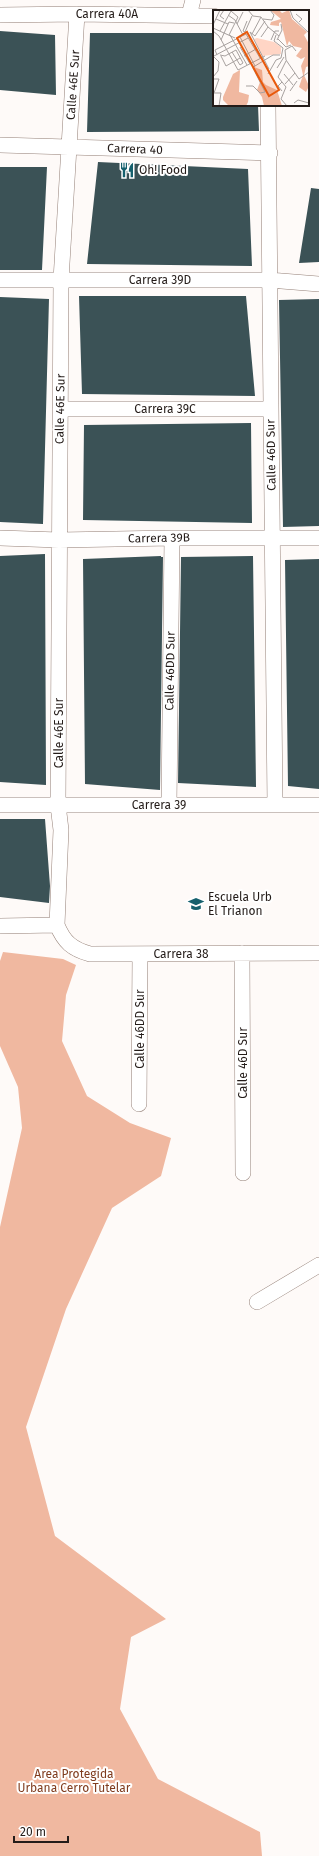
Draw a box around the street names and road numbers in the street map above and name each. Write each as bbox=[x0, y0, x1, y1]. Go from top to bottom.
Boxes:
street label: Carrera 40A bbox=[76, 7, 138, 21]
street label: Calle 46E Sur bbox=[64, 49, 82, 121]
street label: Carrera 40 bbox=[107, 141, 163, 157]
street label: Carrera 39D bbox=[129, 273, 191, 287]
street label: Calle 46E Sur bbox=[52, 373, 68, 444]
street label: Carrera 39C bbox=[134, 402, 196, 416]
street label: Calle 46D Sur bbox=[263, 419, 279, 491]
street label: Carrera 39B bbox=[128, 530, 190, 546]
street label: Calle 46DD Sur bbox=[162, 631, 178, 711]
street label: Calle 46E Sur bbox=[52, 698, 66, 768]
street label: Carrera 39 bbox=[132, 798, 186, 812]
street label: Carrera 38 bbox=[153, 947, 209, 961]
street label: Calle 46DD Sur bbox=[133, 989, 147, 1069]
street label: Calle 46D Sur bbox=[236, 1027, 250, 1099]

